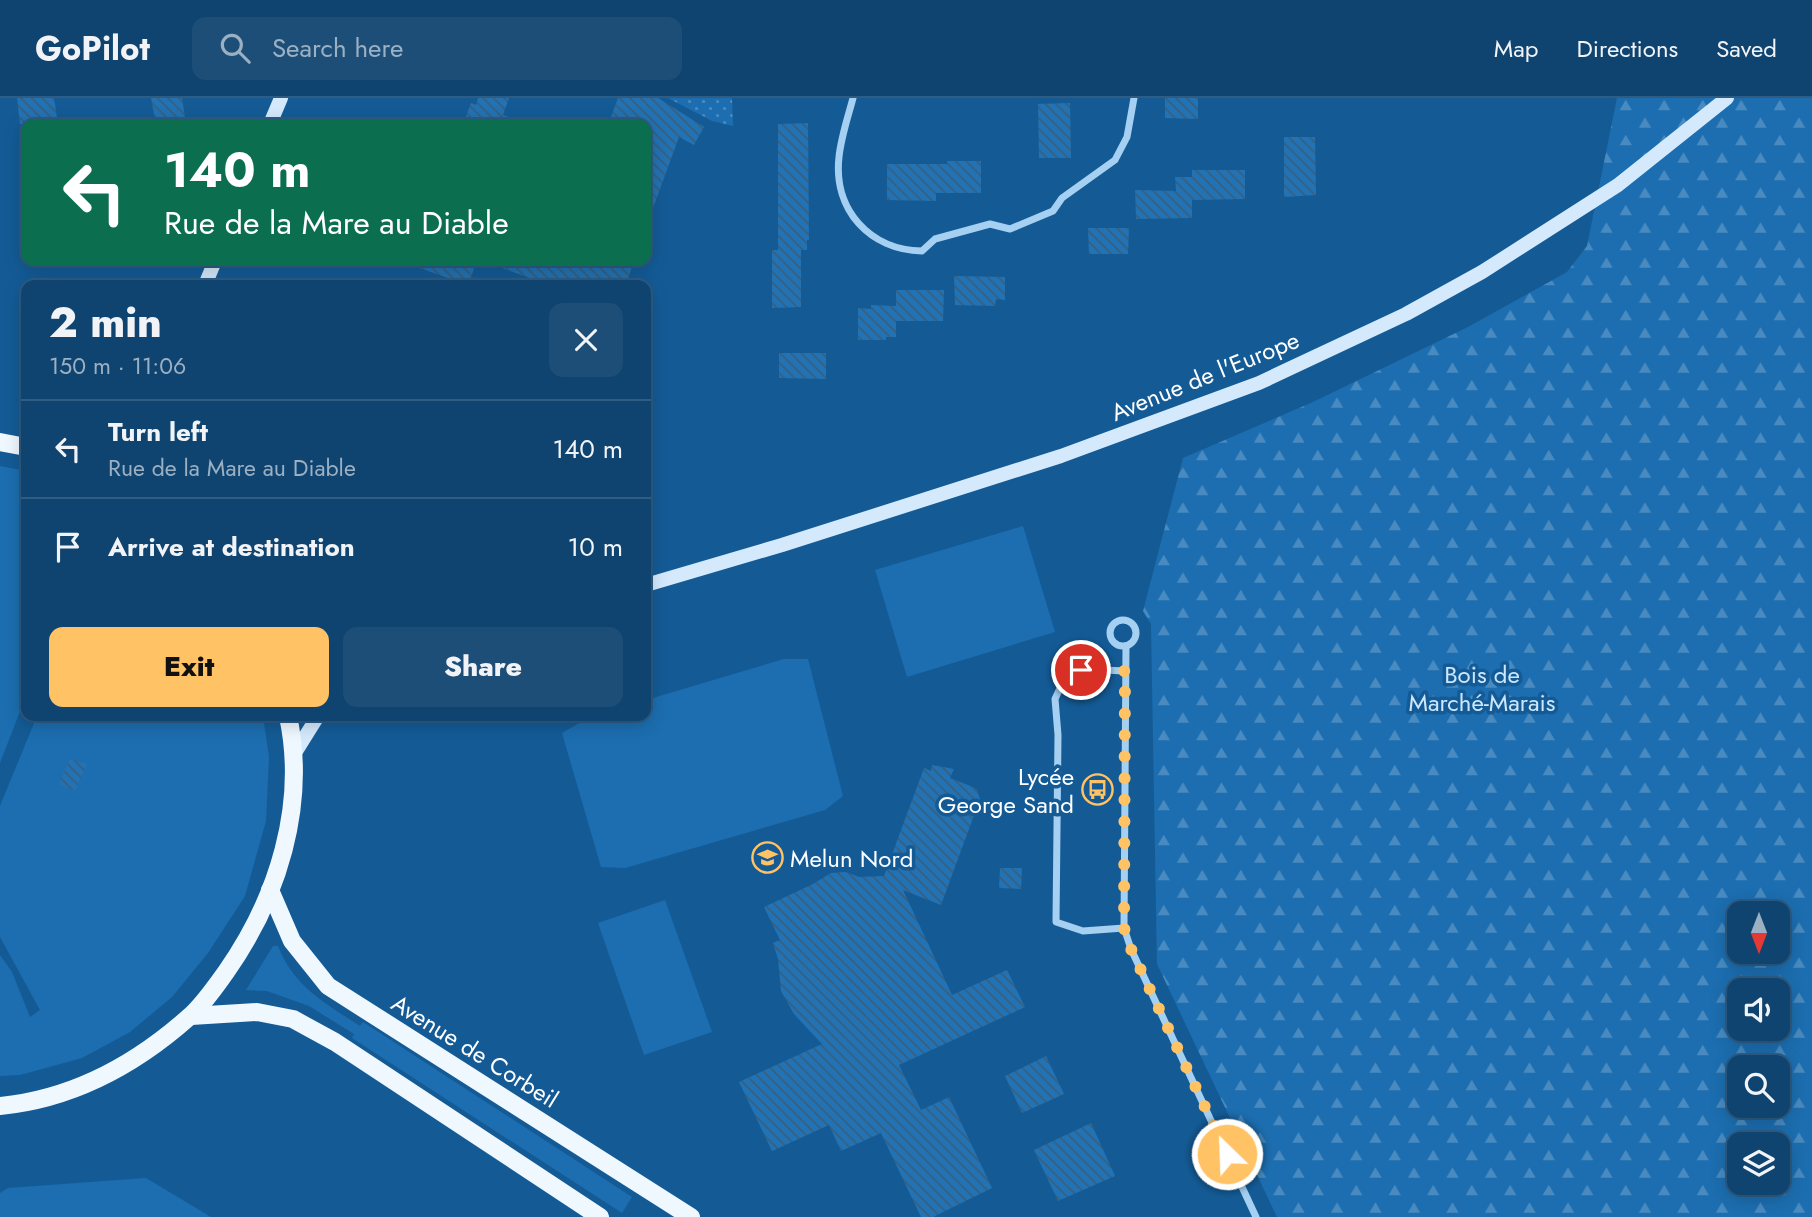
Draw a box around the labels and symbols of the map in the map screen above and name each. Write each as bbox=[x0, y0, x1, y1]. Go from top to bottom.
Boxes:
street label: Avenue de l'Europe bbox=[1106, 322, 1304, 430]
pin bbox=[1051, 640, 1111, 700]
park label: Bois de Marché-Marais bbox=[1409, 657, 1556, 720]
place label: Lycée George Sand bbox=[938, 759, 1074, 822]
bus stop icon: Lycée George Sand bbox=[1080, 773, 1114, 807]
school or university icon: Melun Nord bbox=[750, 841, 784, 875]
place label: Melun Nord bbox=[790, 841, 913, 876]
north arrow bbox=[1727, 901, 1790, 964]
street label: Avenue de Corbeil bbox=[385, 986, 565, 1116]
position arrow bbox=[1190, 1117, 1264, 1191]

